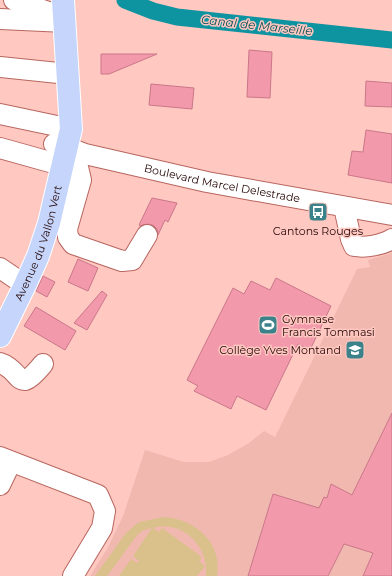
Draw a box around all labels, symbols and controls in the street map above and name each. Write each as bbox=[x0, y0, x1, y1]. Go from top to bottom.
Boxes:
water label: Canal de Marseille bbox=[200, 12, 314, 38]
street label: Boulevard Marcel Delestrade bbox=[143, 161, 302, 206]
street label: Avenue du Vallon Vert bbox=[11, 183, 65, 303]
bus stop icon: Cantons Rouges bbox=[307, 201, 329, 223]
place label: Cantons Rouges bbox=[273, 224, 364, 238]
place label: Gymnase Francis Tommasi bbox=[282, 312, 375, 339]
sports icon: Gymnase Francis Tommasi bbox=[257, 314, 279, 336]
school or university icon: Collège Yves Montand bbox=[344, 339, 366, 361]
place label: Collège Yves Montand bbox=[219, 343, 341, 357]

